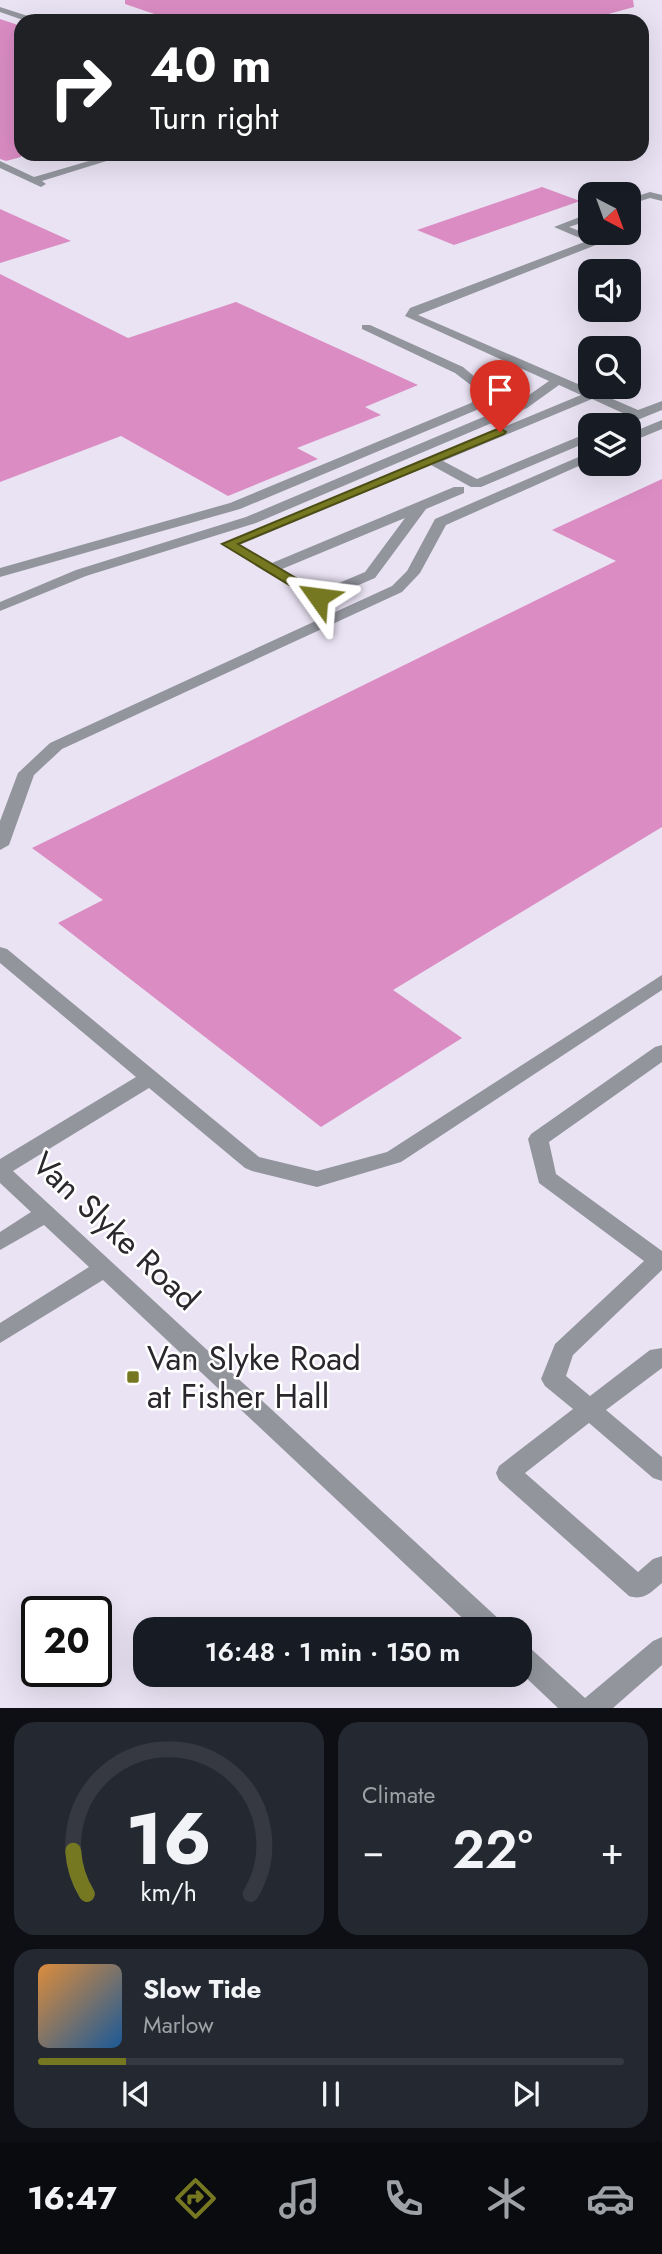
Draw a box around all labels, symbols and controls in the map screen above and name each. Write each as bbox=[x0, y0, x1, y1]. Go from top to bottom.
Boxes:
text: 40 m bbox=[150, 30, 272, 100]
icon: right bbox=[35, 42, 126, 133]
text: Turn right bbox=[150, 95, 279, 141]
north arrow bbox=[578, 182, 640, 245]
map controls bbox=[578, 182, 641, 476]
button: sound bbox=[578, 259, 641, 322]
button: search bbox=[578, 336, 641, 399]
pin bbox=[470, 360, 530, 432]
icon: arrive bbox=[481, 371, 519, 409]
button: layers bbox=[578, 413, 641, 476]
position arrow bbox=[281, 560, 355, 634]
street label: Van Slyke Road bbox=[22, 1141, 210, 1321]
place label: Van Slyke Road at Fisher Hall bbox=[147, 1335, 361, 1420]
marker: Van Slyke Road at Fisher Hall bbox=[125, 1369, 141, 1385]
speed limit sign: 20 bbox=[21, 1596, 112, 1687]
text: 16:48 · 1 min · 150 m bbox=[205, 1633, 460, 1671]
text: Climate bbox=[362, 1778, 435, 1812]
text: 16 bbox=[126, 1787, 212, 1892]
text: 22° bbox=[452, 1812, 533, 1888]
text: − bbox=[362, 1823, 384, 1878]
text: + bbox=[601, 1823, 624, 1878]
text: km/h bbox=[141, 1874, 197, 1910]
text: Slow Tide bbox=[143, 1970, 262, 2008]
text: Marlow bbox=[143, 2008, 214, 2042]
icon: previous bbox=[117, 2075, 155, 2113]
icon: pause bbox=[312, 2075, 350, 2113]
icon: next bbox=[507, 2075, 545, 2113]
icon: directions bbox=[171, 2174, 220, 2223]
icon: music bbox=[275, 2174, 324, 2223]
icon: phone bbox=[379, 2174, 428, 2223]
icon: climate bbox=[482, 2174, 531, 2223]
icon: car bbox=[586, 2174, 635, 2223]
text: 16:47 bbox=[27, 2175, 117, 2221]

